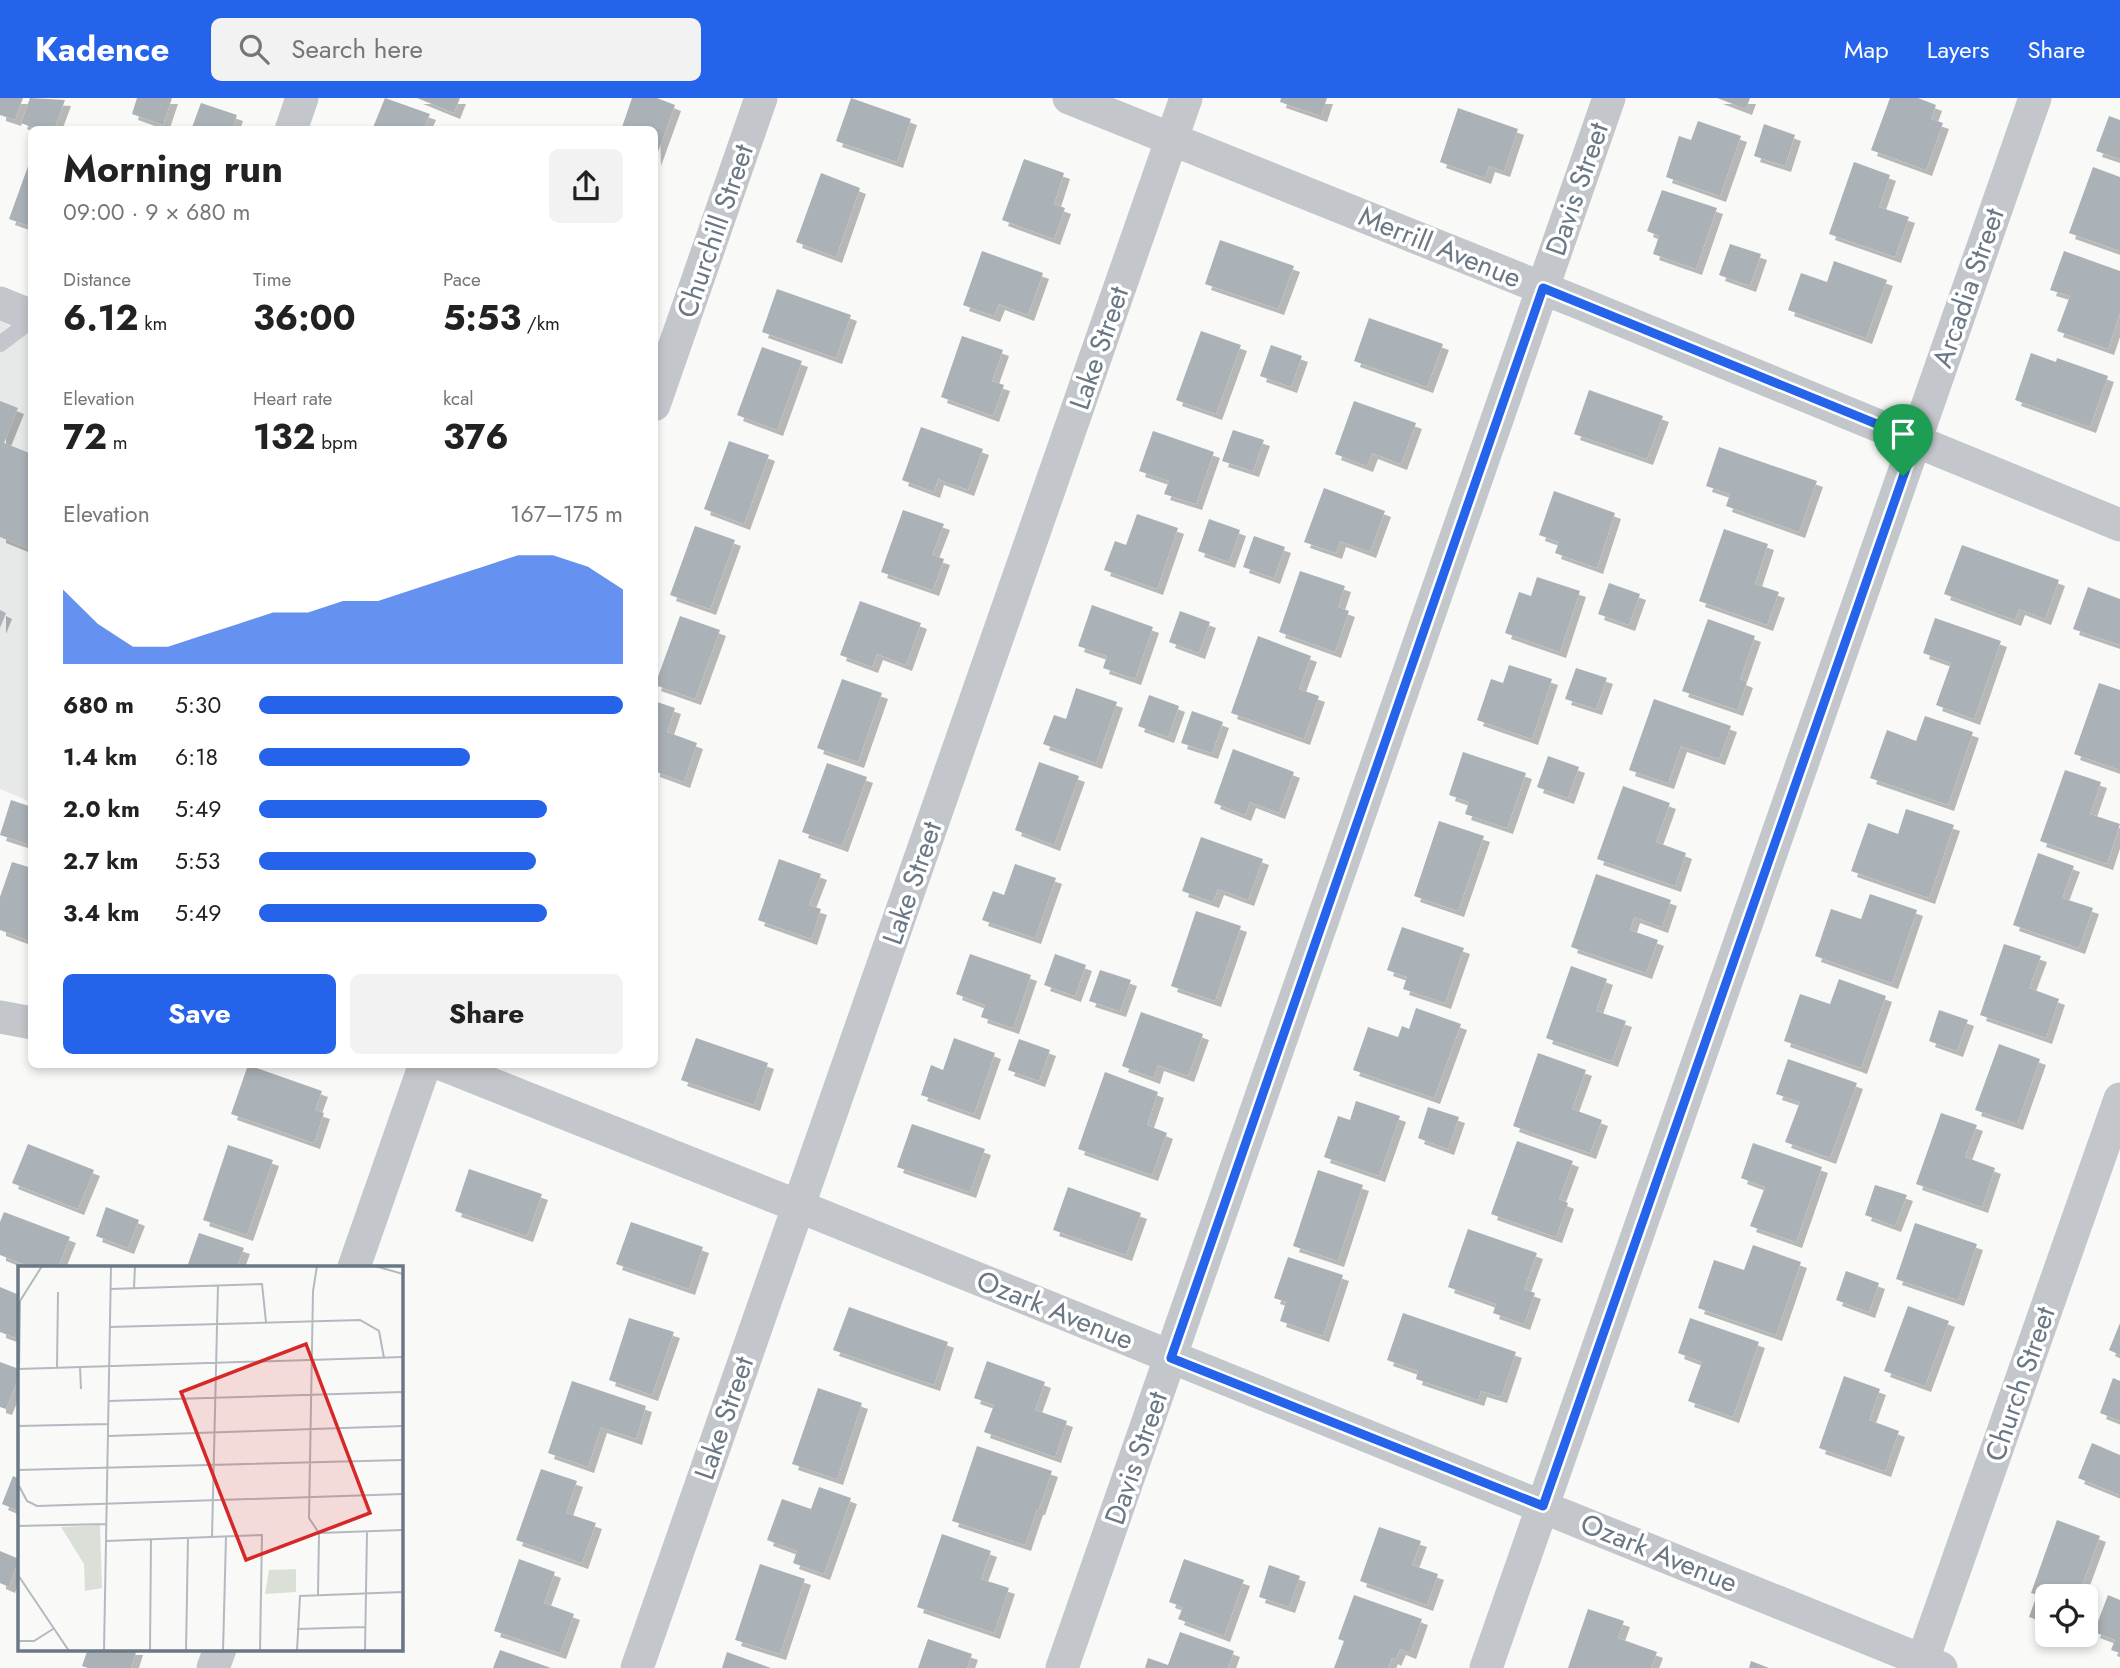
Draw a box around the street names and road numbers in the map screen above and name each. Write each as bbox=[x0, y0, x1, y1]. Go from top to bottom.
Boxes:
street label: Davis Street bbox=[1535, 117, 1619, 261]
street label: Churchill Street bbox=[666, 138, 764, 323]
street label: Merrill Avenue bbox=[1353, 196, 1527, 298]
street label: Arcadia Street bbox=[1922, 202, 2015, 373]
street label: Lake Street bbox=[1059, 281, 1139, 415]
street label: Lake Street bbox=[872, 816, 952, 950]
street label: Ozark Avenue bbox=[970, 1260, 1140, 1360]
street label: Church Street bbox=[1974, 1301, 2066, 1467]
street label: Lake Street bbox=[684, 1351, 764, 1485]
street label: Davis Street bbox=[1094, 1386, 1178, 1530]
street label: Ozark Avenue bbox=[1574, 1503, 1744, 1603]

